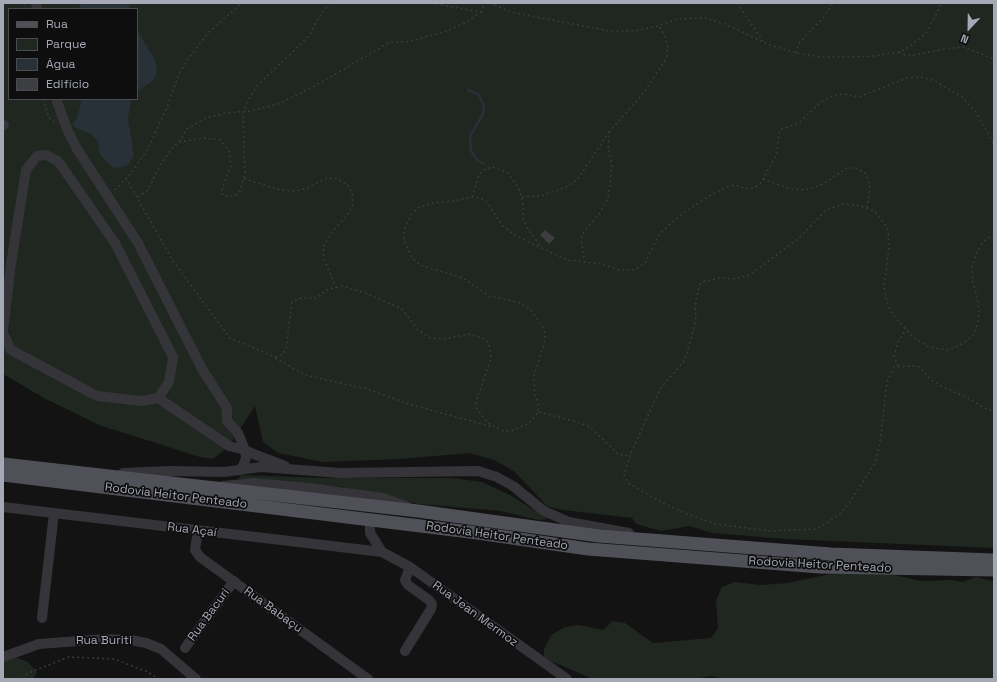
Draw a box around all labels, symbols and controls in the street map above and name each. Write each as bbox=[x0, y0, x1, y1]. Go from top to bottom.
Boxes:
legend bbox=[8, 8, 138, 100]
north arrow bbox=[949, 8, 989, 48]
text: Rua bbox=[46, 16, 68, 32]
text: N bbox=[958, 31, 971, 47]
text: Parque bbox=[46, 36, 86, 52]
text: Água bbox=[46, 56, 76, 72]
text: Edifício bbox=[46, 76, 89, 92]
street label: Rodovia Heitor Penteado bbox=[104, 480, 248, 512]
street label: Rodovia Heitor Penteado bbox=[425, 519, 569, 553]
street label: Rua Açaí bbox=[167, 520, 217, 540]
street label: Rodovia Heitor Penteado bbox=[748, 554, 892, 576]
street label: Rua Jean Mermoz bbox=[430, 578, 520, 650]
street label: Rua Babaçu bbox=[241, 584, 305, 636]
street label: Rua Bacuri bbox=[185, 586, 233, 644]
street label: Rua Buriti bbox=[76, 634, 132, 648]

